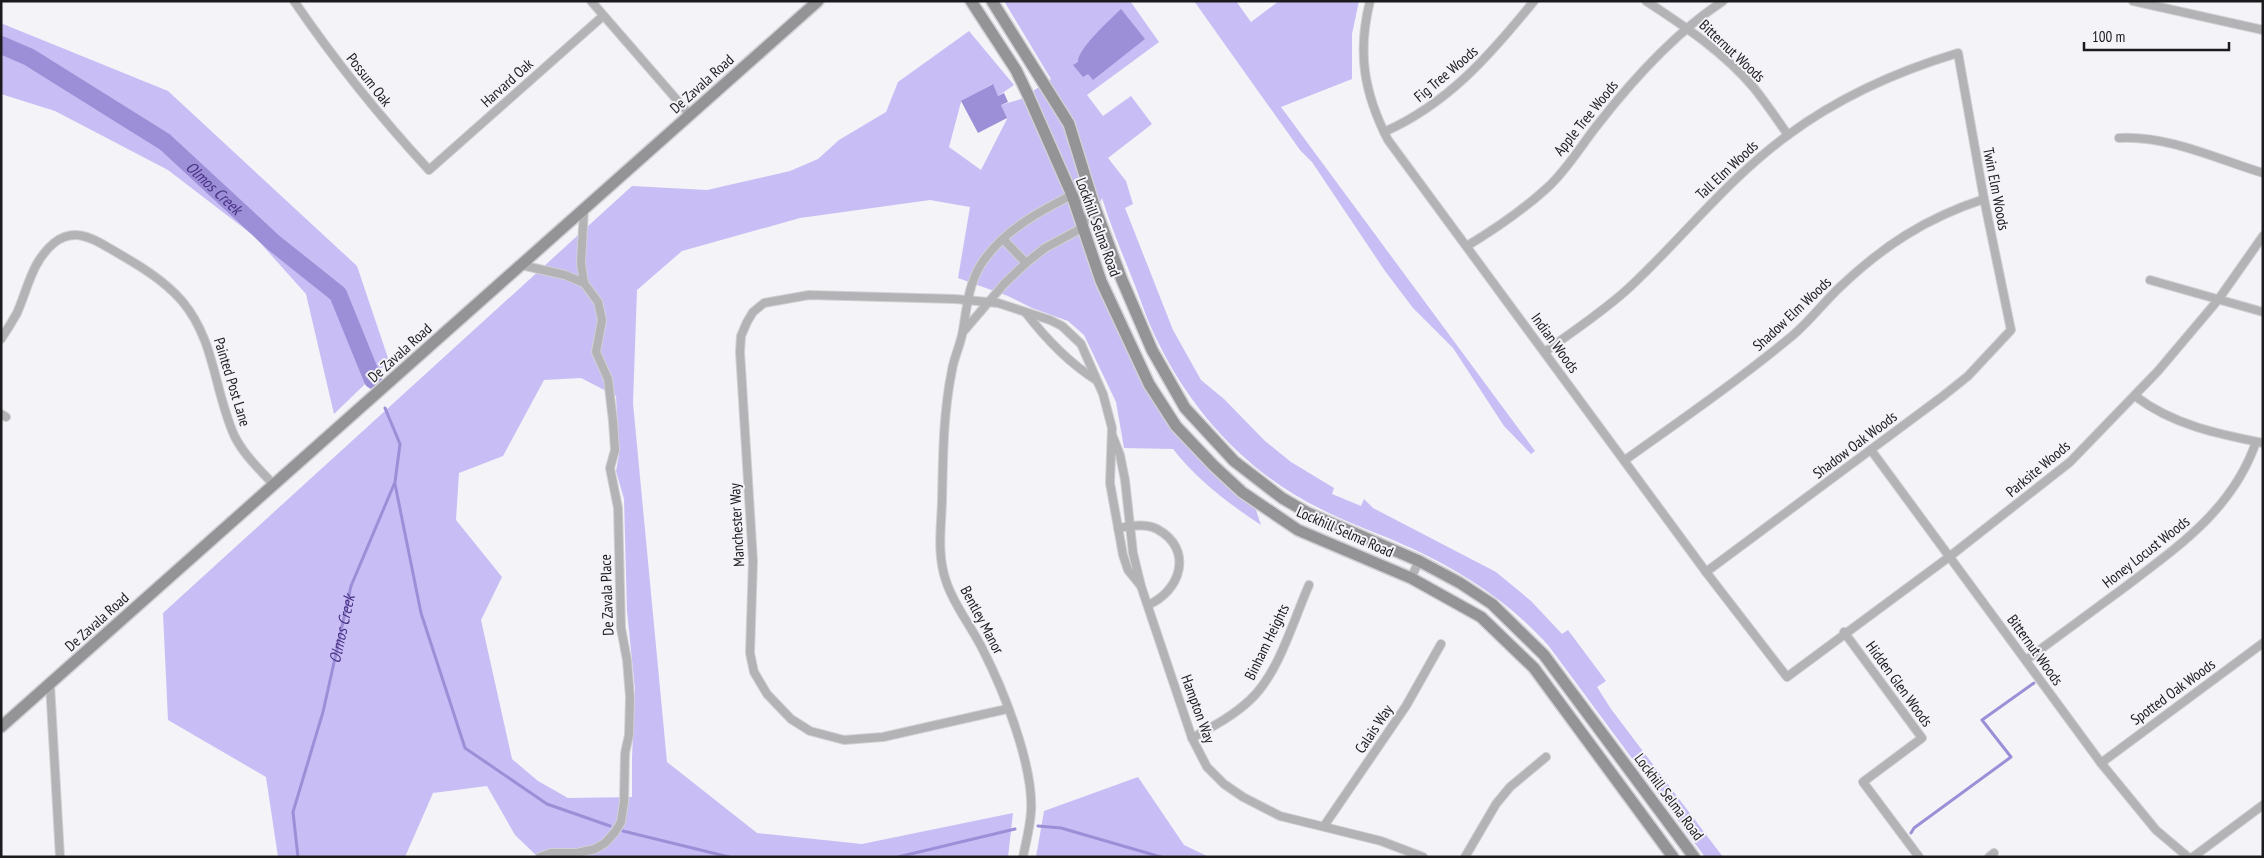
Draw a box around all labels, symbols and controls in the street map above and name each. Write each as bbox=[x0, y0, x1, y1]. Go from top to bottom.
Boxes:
street label: Bitternut Woods bbox=[1696, 15, 1769, 86]
scale bar bbox=[2084, 20, 2229, 52]
text: 100 m bbox=[2092, 27, 2125, 46]
street label: Fig Tree Woods bbox=[1410, 41, 1481, 106]
street label: Possum Oak bbox=[343, 49, 396, 110]
street label: De Zavala Road bbox=[666, 50, 738, 117]
street label: Harvard Oak bbox=[477, 54, 537, 111]
street label: Apple Tree Woods bbox=[1549, 76, 1622, 159]
street label: Tall Elm Woods bbox=[1692, 136, 1762, 203]
street label: Twin Elm Woods bbox=[1979, 146, 2014, 232]
water label: Olmos Creek bbox=[182, 157, 248, 220]
street label: Lockhill Selma Road bbox=[1072, 175, 1125, 279]
street label: Shadow Elm Woods bbox=[1748, 272, 1835, 355]
street label: Indian Woods bbox=[1527, 309, 1583, 376]
street label: De Zavala Road bbox=[364, 319, 436, 386]
street label: Painted Post Lane bbox=[210, 335, 255, 429]
street label: Shadow Oak Woods bbox=[1809, 407, 1900, 482]
street label: Parksite Woods bbox=[2002, 436, 2074, 501]
street label: Manchester Way bbox=[725, 482, 748, 567]
street label: Lockhill Selma Road bbox=[1294, 502, 1397, 561]
street label: Honey Locust Woods bbox=[2098, 512, 2193, 592]
street label: De Zavala Place bbox=[596, 554, 617, 636]
street label: Bentley Manor bbox=[957, 582, 1009, 658]
street label: De Zavala Road bbox=[61, 588, 133, 655]
water label: Olmos Creek bbox=[324, 591, 359, 665]
street label: Binham Heights bbox=[1240, 601, 1293, 683]
street label: Bitternut Woods bbox=[2003, 611, 2067, 689]
street label: Hidden Glen Woods bbox=[1862, 637, 1937, 730]
street label: Spotted Oak Woods bbox=[2127, 654, 2219, 729]
street label: Hampton Way bbox=[1177, 672, 1220, 746]
street label: Calais Way bbox=[1350, 700, 1397, 757]
street label: Lockhill Selma Road bbox=[1631, 749, 1708, 844]

